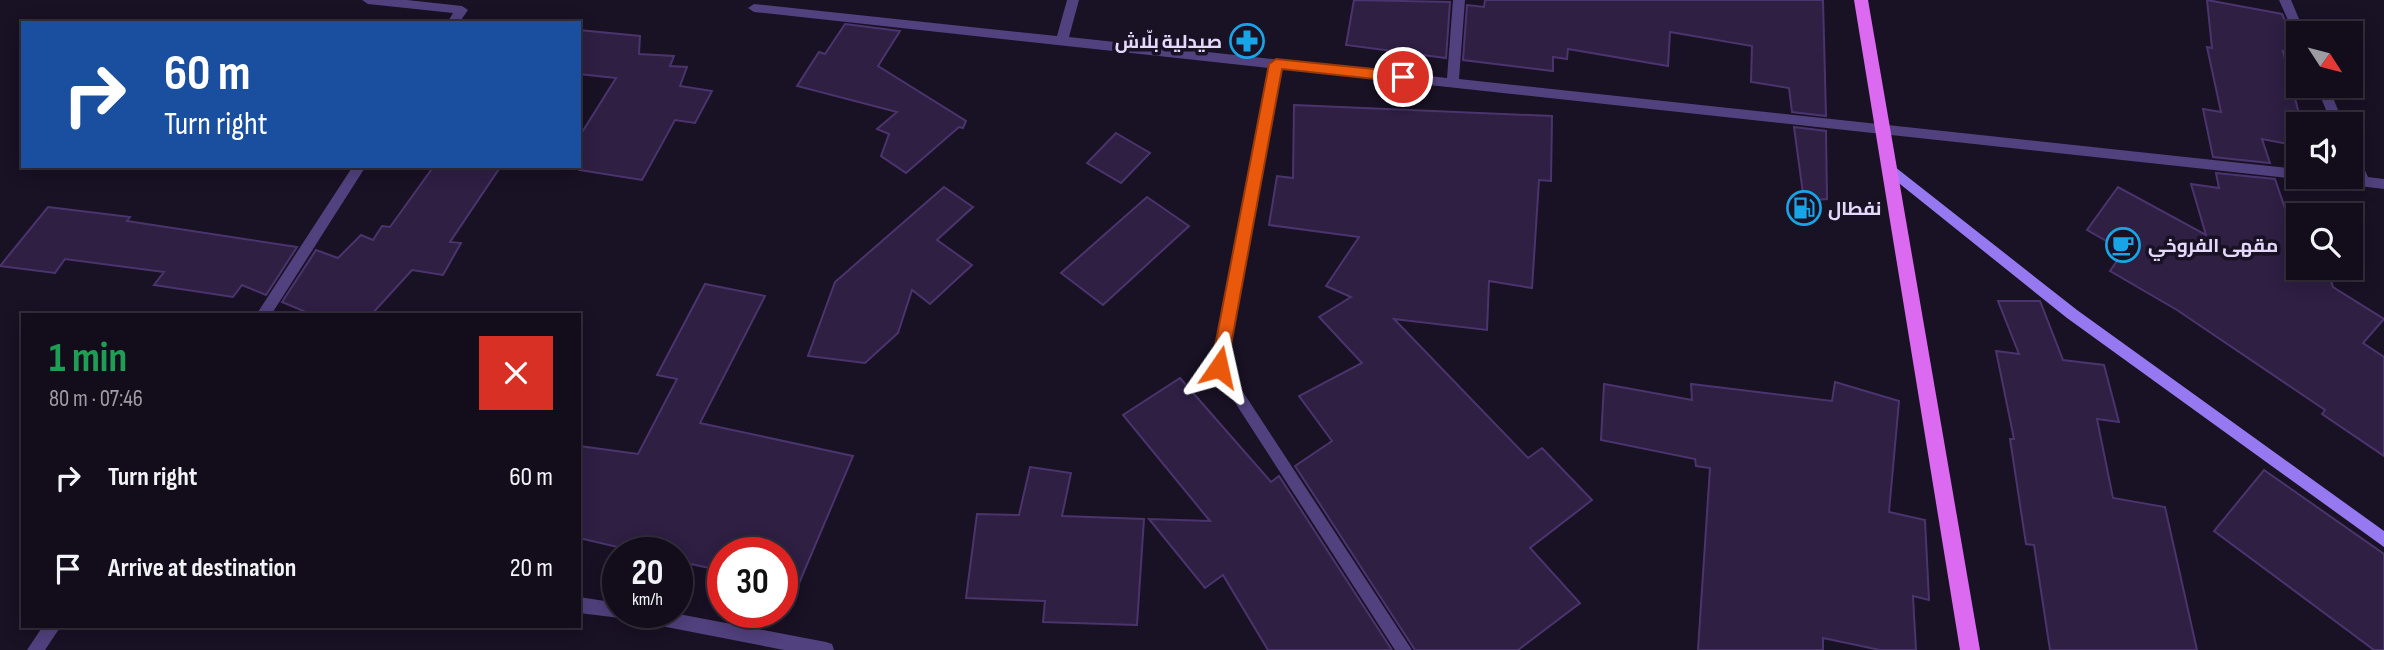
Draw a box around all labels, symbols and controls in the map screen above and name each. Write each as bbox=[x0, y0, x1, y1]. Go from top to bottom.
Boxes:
north arrow bbox=[2286, 21, 2362, 98]
map controls bbox=[2286, 21, 2363, 280]
pharmacy icon: صيدلية بلّاش bbox=[1228, 22, 1266, 60]
place label: صيدلية بلّاش bbox=[1115, 29, 1222, 54]
text: 60 m bbox=[164, 45, 251, 104]
pin bbox=[1373, 47, 1433, 107]
icon: right bbox=[49, 49, 140, 140]
icon: arrive bbox=[1384, 58, 1422, 96]
text: Turn right bbox=[164, 105, 268, 144]
button: sound bbox=[2286, 112, 2363, 189]
fuel station icon: نفطال bbox=[1785, 189, 1823, 227]
place label: نفطال bbox=[1828, 198, 1882, 221]
button: search bbox=[2286, 203, 2363, 280]
cafe icon: مقهى الفروخي bbox=[2104, 226, 2142, 264]
place label: مقهى الفروخي bbox=[2148, 235, 2278, 261]
position arrow bbox=[1182, 330, 1256, 404]
text: 1 min bbox=[49, 333, 127, 384]
button: close bbox=[479, 336, 553, 410]
text: 80 m · 07:46 bbox=[49, 385, 143, 413]
icon: right bbox=[49, 459, 87, 497]
text: Turn right bbox=[108, 462, 197, 493]
text: 60 m bbox=[509, 462, 553, 493]
speed limit sign: 30 bbox=[707, 537, 798, 628]
icon: arrive bbox=[49, 550, 87, 588]
text: 20 bbox=[632, 552, 664, 595]
text: Arrive at destination bbox=[108, 553, 296, 584]
text: 20 m bbox=[510, 553, 553, 584]
text: km/h bbox=[632, 589, 663, 610]

